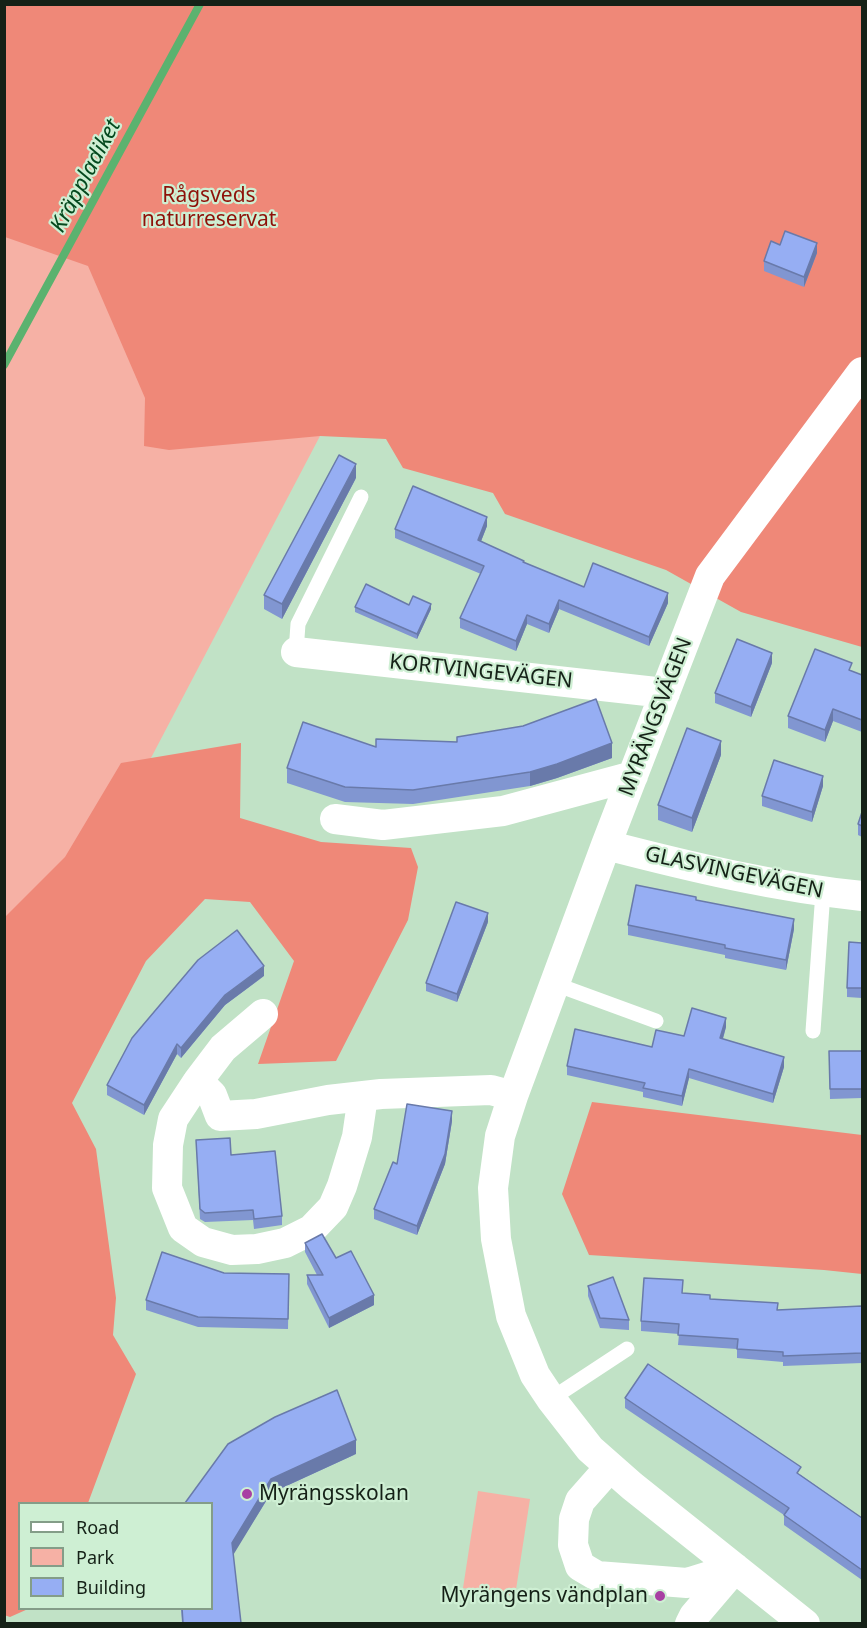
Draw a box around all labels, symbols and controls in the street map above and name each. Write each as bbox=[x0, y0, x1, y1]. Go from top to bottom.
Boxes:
water label: Kräppladiket bbox=[45, 115, 127, 237]
park label: Rågsveds naturreservat bbox=[142, 183, 276, 233]
street label: MYRÄNGSVÄGEN bbox=[614, 634, 698, 800]
street label: KORTVINGEVÄGEN bbox=[388, 650, 574, 694]
street label: GLASVINGEVÄGEN bbox=[643, 842, 825, 904]
place label: Myrängsskolan bbox=[259, 1481, 409, 1507]
marker: Myrängsskolan bbox=[240, 1487, 254, 1501]
legend bbox=[18, 1502, 213, 1610]
text: Road bbox=[76, 1515, 119, 1539]
text: Park bbox=[76, 1545, 114, 1569]
text: Building bbox=[76, 1575, 146, 1599]
place label: Myrängens vändplan bbox=[441, 1583, 648, 1609]
marker: Myrängens vändplan bbox=[653, 1589, 667, 1603]

